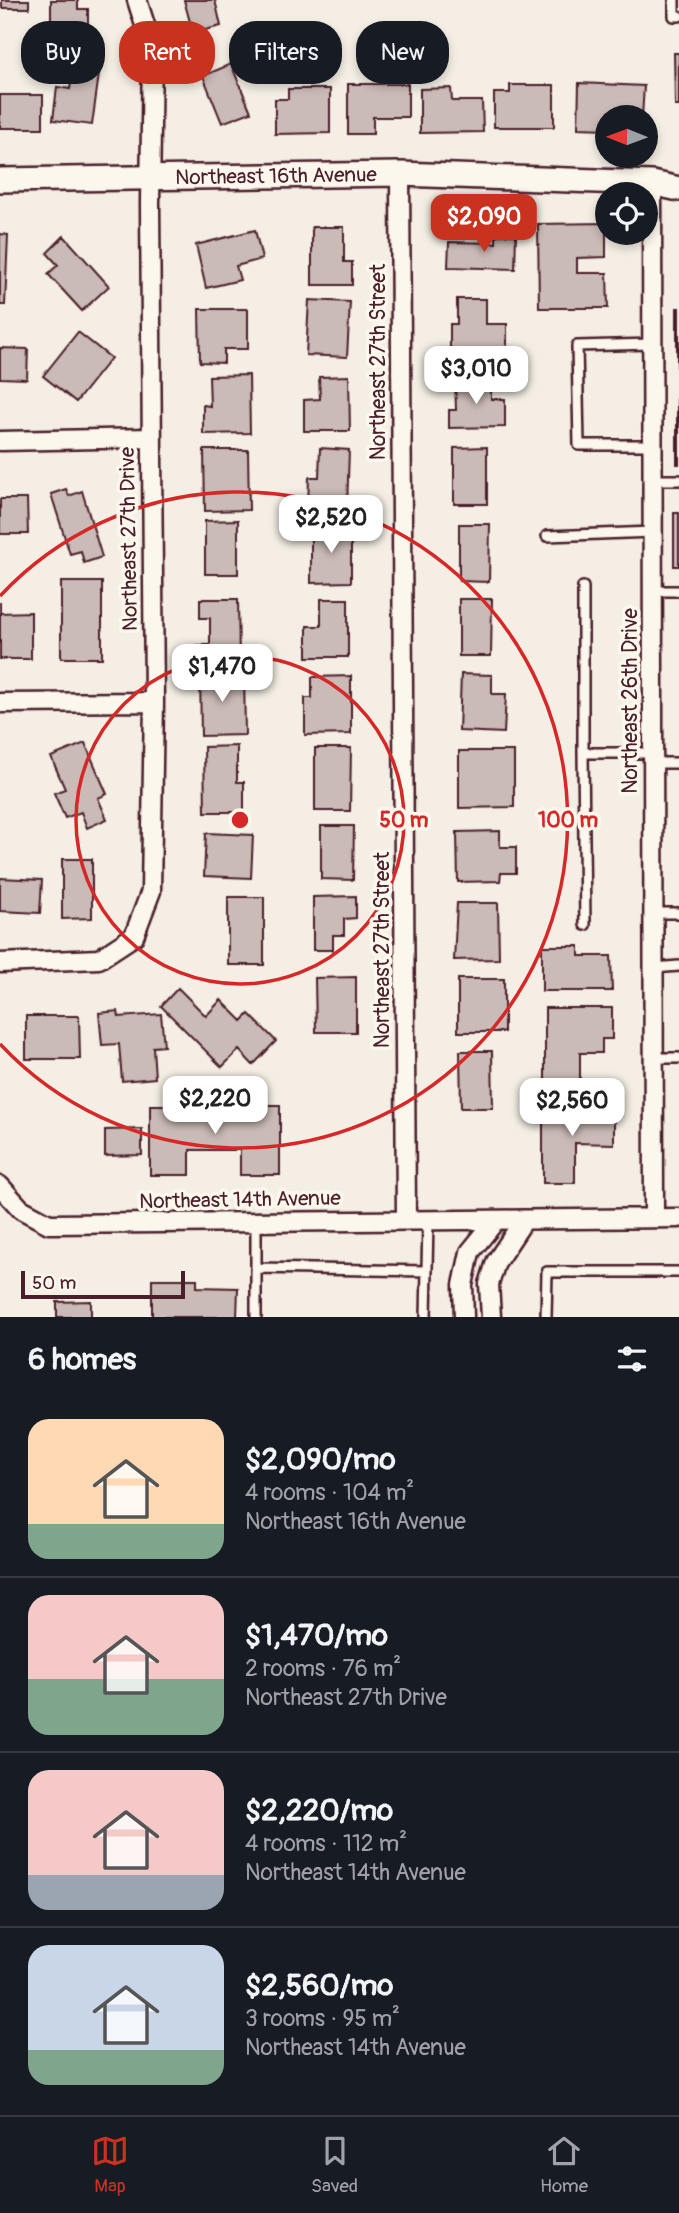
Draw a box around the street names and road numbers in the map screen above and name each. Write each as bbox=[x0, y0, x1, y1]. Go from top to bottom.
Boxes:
street label: Northeast 16th Avenue bbox=[175, 161, 378, 191]
street label: Northeast 27th Street bbox=[365, 263, 392, 460]
street label: Northeast 27th Drive bbox=[114, 446, 144, 631]
street label: Northeast 26th Drive bbox=[617, 608, 644, 794]
street label: Northeast 27th Street bbox=[369, 851, 396, 1048]
street label: Northeast 14th Avenue bbox=[139, 1185, 342, 1215]

